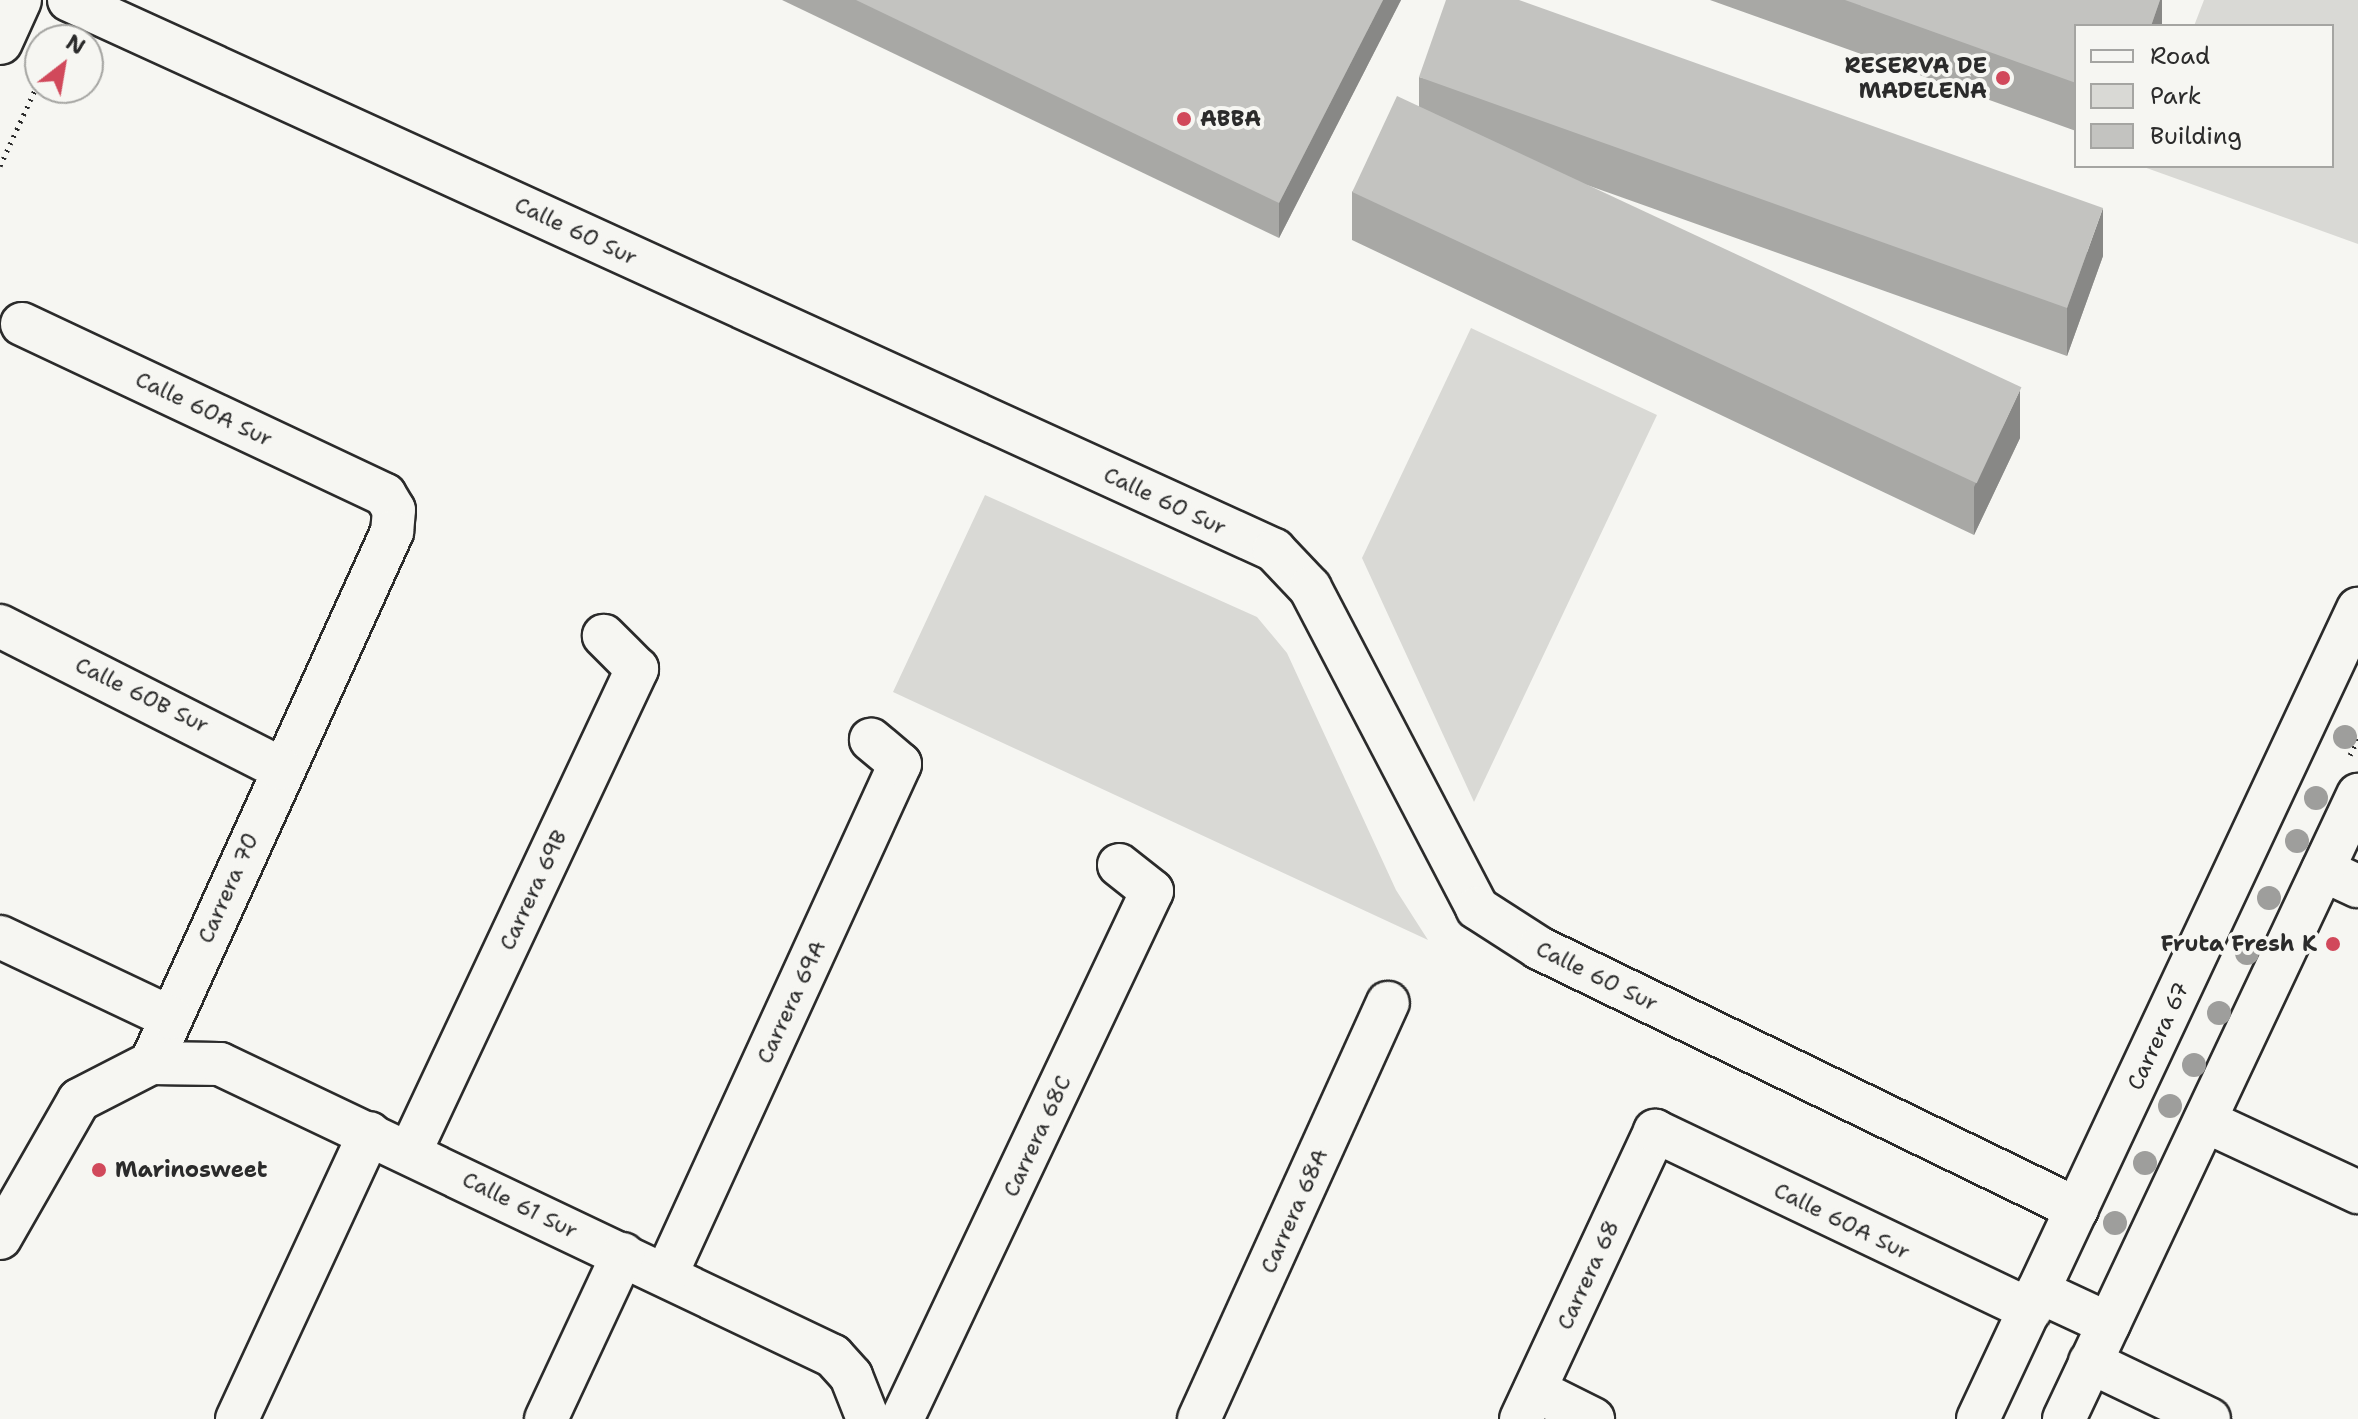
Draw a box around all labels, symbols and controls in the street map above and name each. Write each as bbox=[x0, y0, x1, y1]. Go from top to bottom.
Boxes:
north arrow bbox=[24, 24, 104, 104]
legend bbox=[2074, 24, 2334, 168]
text: N bbox=[61, 28, 91, 62]
text: Road bbox=[2150, 40, 2210, 72]
place label: RESERVA DE MADELENA bbox=[1844, 52, 1987, 104]
marker: RESERVA DE MADELENA bbox=[1994, 69, 2012, 87]
text: Park bbox=[2150, 80, 2202, 112]
place label: ABBA bbox=[1200, 106, 1261, 132]
marker: ABBA bbox=[1175, 110, 1193, 128]
text: Building bbox=[2150, 120, 2242, 152]
street label: Calle 60 Sur bbox=[511, 191, 641, 271]
street label: Calle 60A Sur bbox=[131, 366, 277, 452]
street label: Calle 60 Sur bbox=[1100, 461, 1230, 541]
street label: Calle 60B Sur bbox=[71, 651, 213, 739]
street label: Carrera 69B bbox=[494, 826, 572, 954]
street label: Carrera 70 bbox=[192, 829, 264, 947]
place label: Fruta Fresh K bbox=[2161, 931, 2317, 957]
street label: Calle 60 Sur bbox=[1532, 935, 1662, 1017]
marker: Fruta Fresh K bbox=[2324, 935, 2342, 953]
street label: Carrera 69A bbox=[751, 936, 831, 1068]
street label: Carrera 67 bbox=[2122, 978, 2194, 1094]
street label: Carrera 68C bbox=[997, 1071, 1077, 1201]
street label: Carrera 68A bbox=[1255, 1145, 1333, 1277]
place label: Marinosweet bbox=[115, 1157, 267, 1183]
marker: Marinosweet bbox=[90, 1161, 108, 1179]
street label: Calle 61 Sur bbox=[458, 1166, 582, 1244]
street label: Calle 60A Sur bbox=[1770, 1177, 1914, 1265]
street label: Carrera 68 bbox=[1551, 1216, 1625, 1334]

